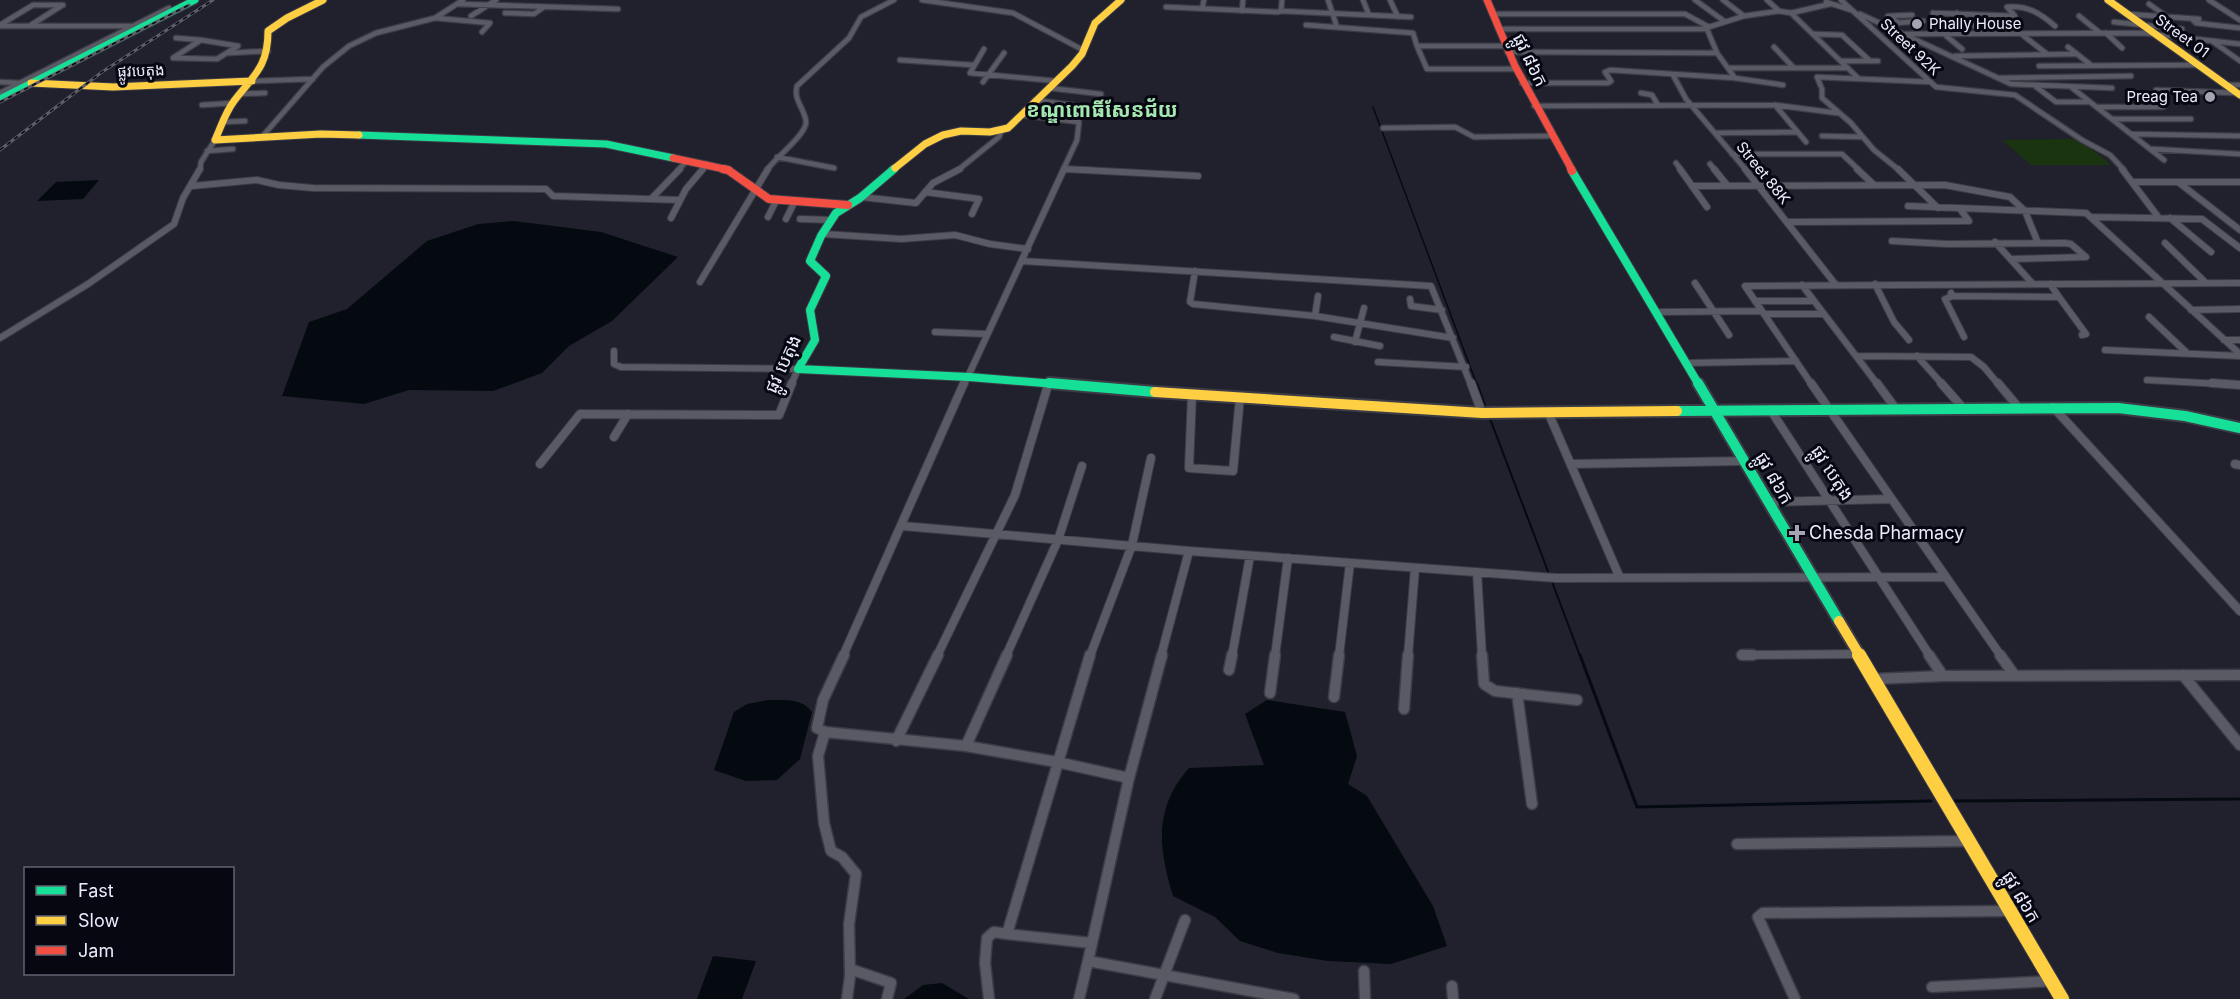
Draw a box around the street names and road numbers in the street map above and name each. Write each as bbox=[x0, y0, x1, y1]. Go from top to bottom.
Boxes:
street label: Street 01 bbox=[2152, 10, 2213, 62]
street label: Street 92K bbox=[1876, 14, 1944, 79]
street label: ផ្លូវ ៨៦ក bbox=[1503, 30, 1552, 93]
street label: ផ្លូវបេតុង bbox=[117, 60, 165, 85]
street label: Street 88K bbox=[1732, 137, 1794, 208]
street label: ផ្លូវ បេតុង bbox=[760, 331, 811, 399]
street label: ផ្លូវ បេតុង bbox=[1801, 441, 1858, 508]
street label: ផ្លូវ ៨៦ក bbox=[1746, 448, 1798, 511]
street label: ផ្លូវ ៨៦ក bbox=[1992, 867, 2045, 930]

